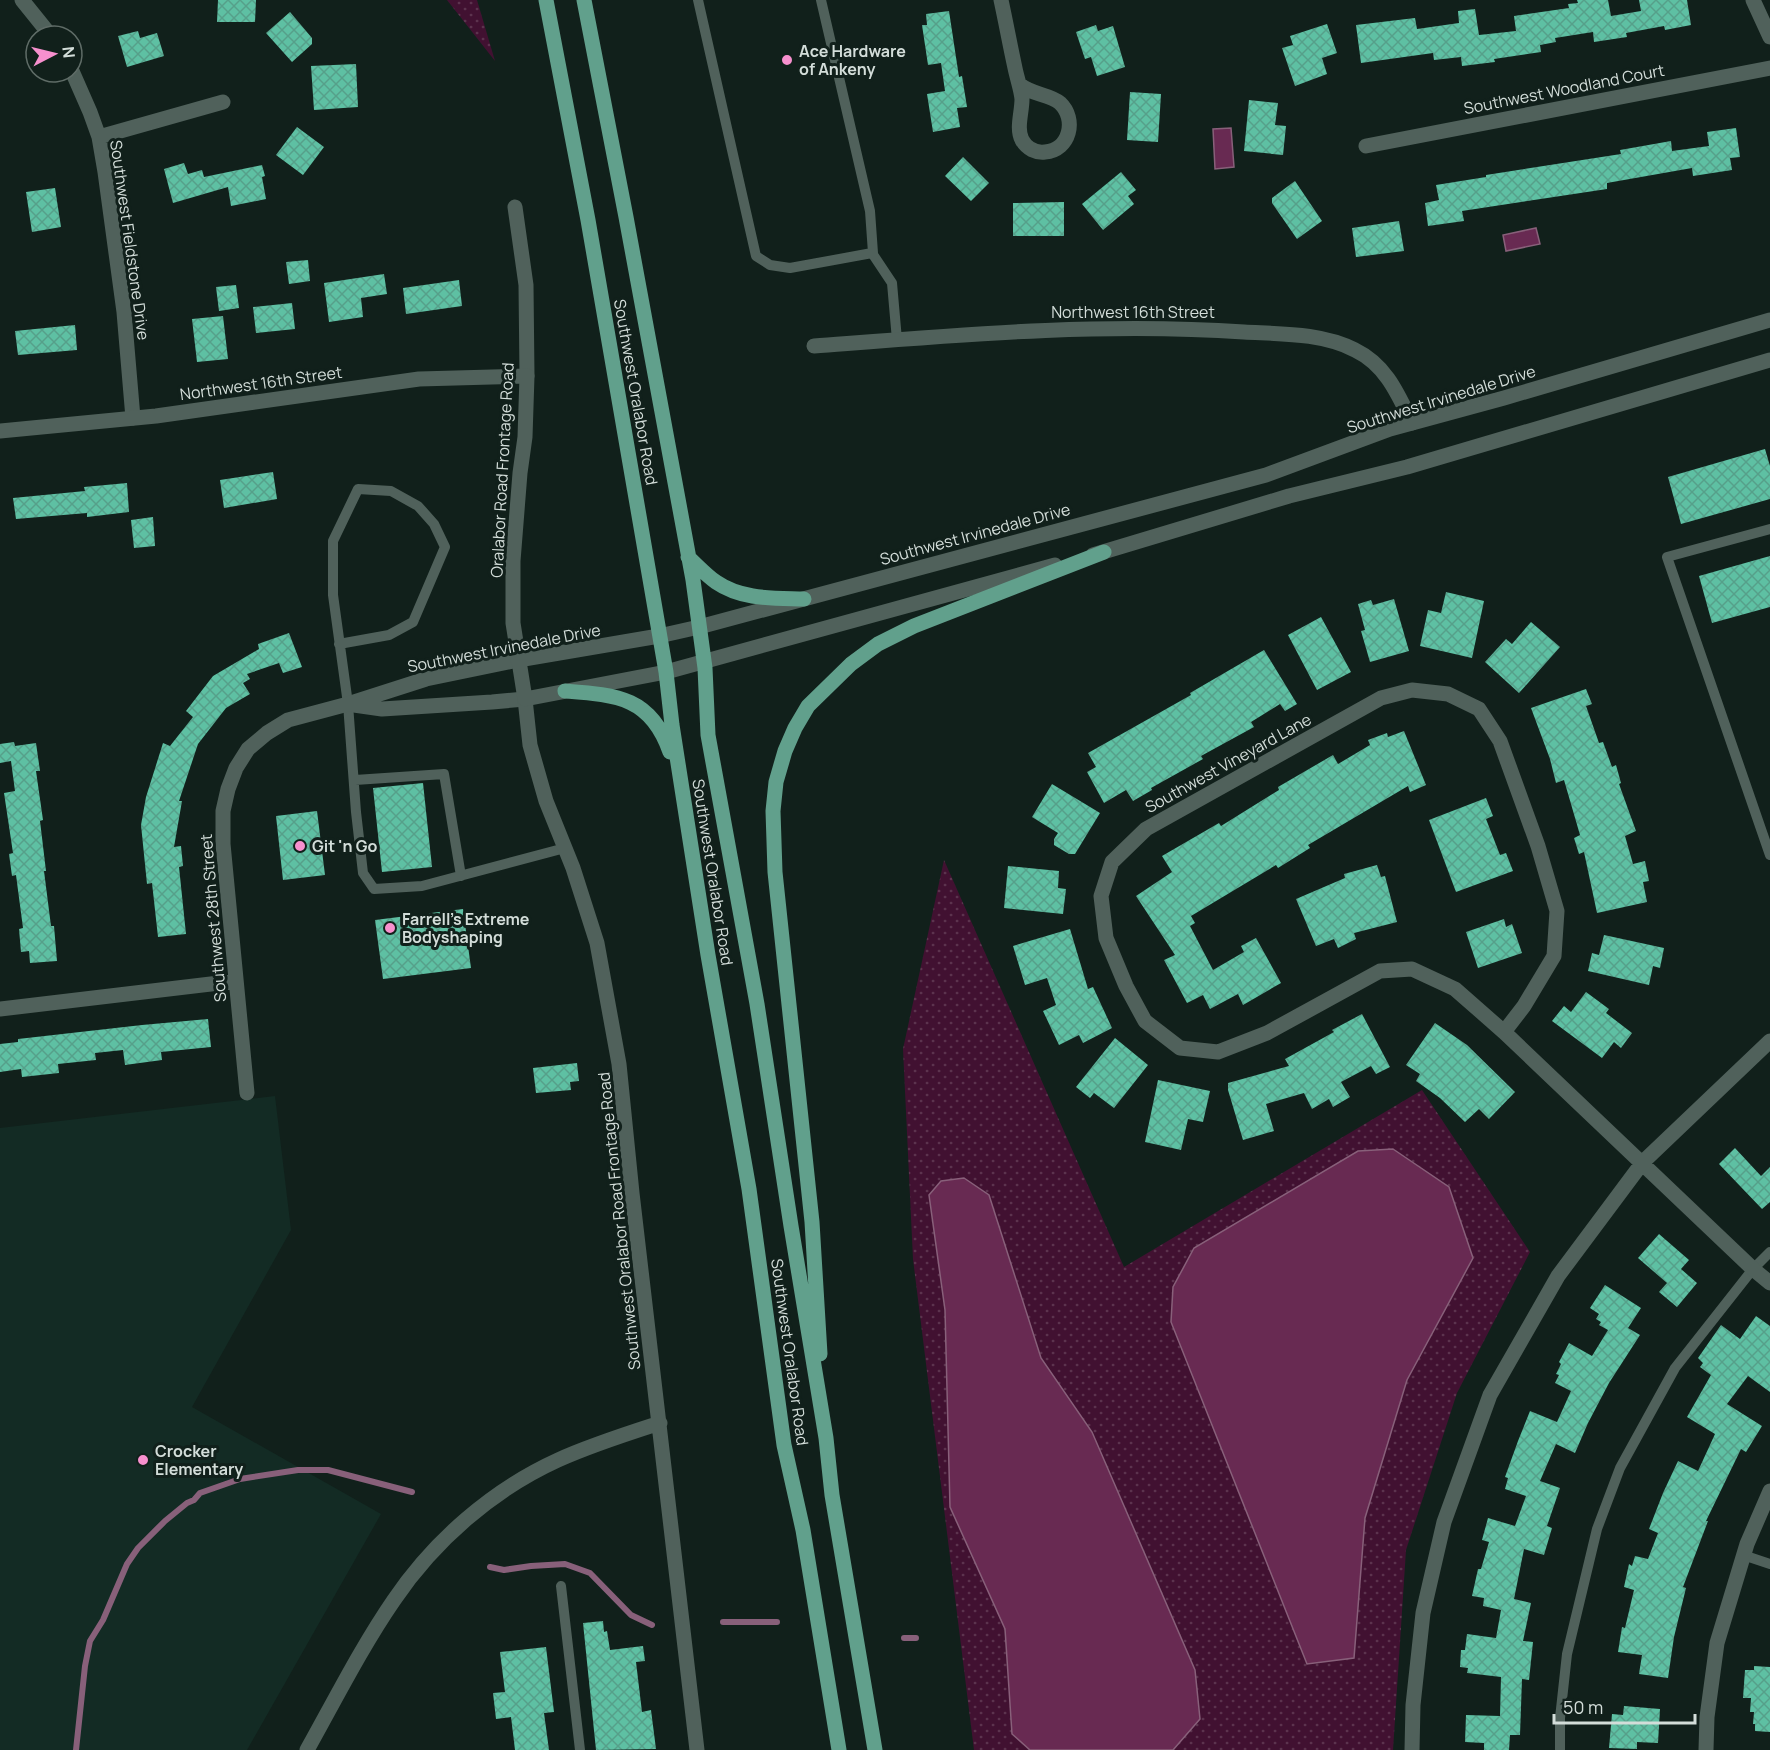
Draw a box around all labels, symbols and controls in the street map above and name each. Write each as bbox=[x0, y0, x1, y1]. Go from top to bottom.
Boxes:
north arrow bbox=[24, 24, 84, 84]
place label: Ace Hardware of Ankeny bbox=[799, 40, 906, 80]
text: N bbox=[57, 45, 81, 59]
marker: Ace Hardware of Ankeny bbox=[780, 53, 794, 67]
street label: Southwest Woodland Court bbox=[1462, 59, 1666, 119]
street label: Southwest Fieldstone Drive bbox=[105, 139, 155, 341]
street label: Southwest Oralabor Road bbox=[609, 297, 663, 487]
street label: Northwest 16th Street bbox=[1051, 301, 1215, 323]
street label: Southwest Irvinedale Drive bbox=[1344, 360, 1538, 438]
street label: Northwest 16th Street bbox=[178, 361, 344, 405]
street label: Oralabor Road Frontage Road bbox=[485, 362, 519, 578]
street label: Southwest Irvinedale Drive bbox=[877, 498, 1073, 570]
street label: Southwest Irvinedale Drive bbox=[406, 618, 602, 678]
street label: Southwest Vineyard Lane bbox=[1141, 708, 1315, 818]
street label: Southwest Oralabor Road bbox=[687, 777, 739, 967]
street label: Southwest 28th Street bbox=[195, 833, 231, 1003]
place label: Git 'n Go bbox=[312, 835, 377, 857]
marker: Git 'n Go bbox=[293, 839, 307, 853]
place label: Farrell's Extreme Bodyshaping bbox=[402, 908, 530, 948]
marker: Farrell's Extreme Bodyshaping bbox=[383, 921, 397, 935]
street label: Southwest Oralabor Road Frontage Road bbox=[592, 1071, 646, 1371]
street label: Southwest Oralabor Road bbox=[766, 1257, 814, 1447]
place label: Crocker Elementary bbox=[155, 1440, 243, 1480]
marker: Crocker Elementary bbox=[136, 1453, 150, 1467]
scale bar bbox=[1554, 1687, 1695, 1725]
text: 50 m bbox=[1563, 1695, 1603, 1719]

